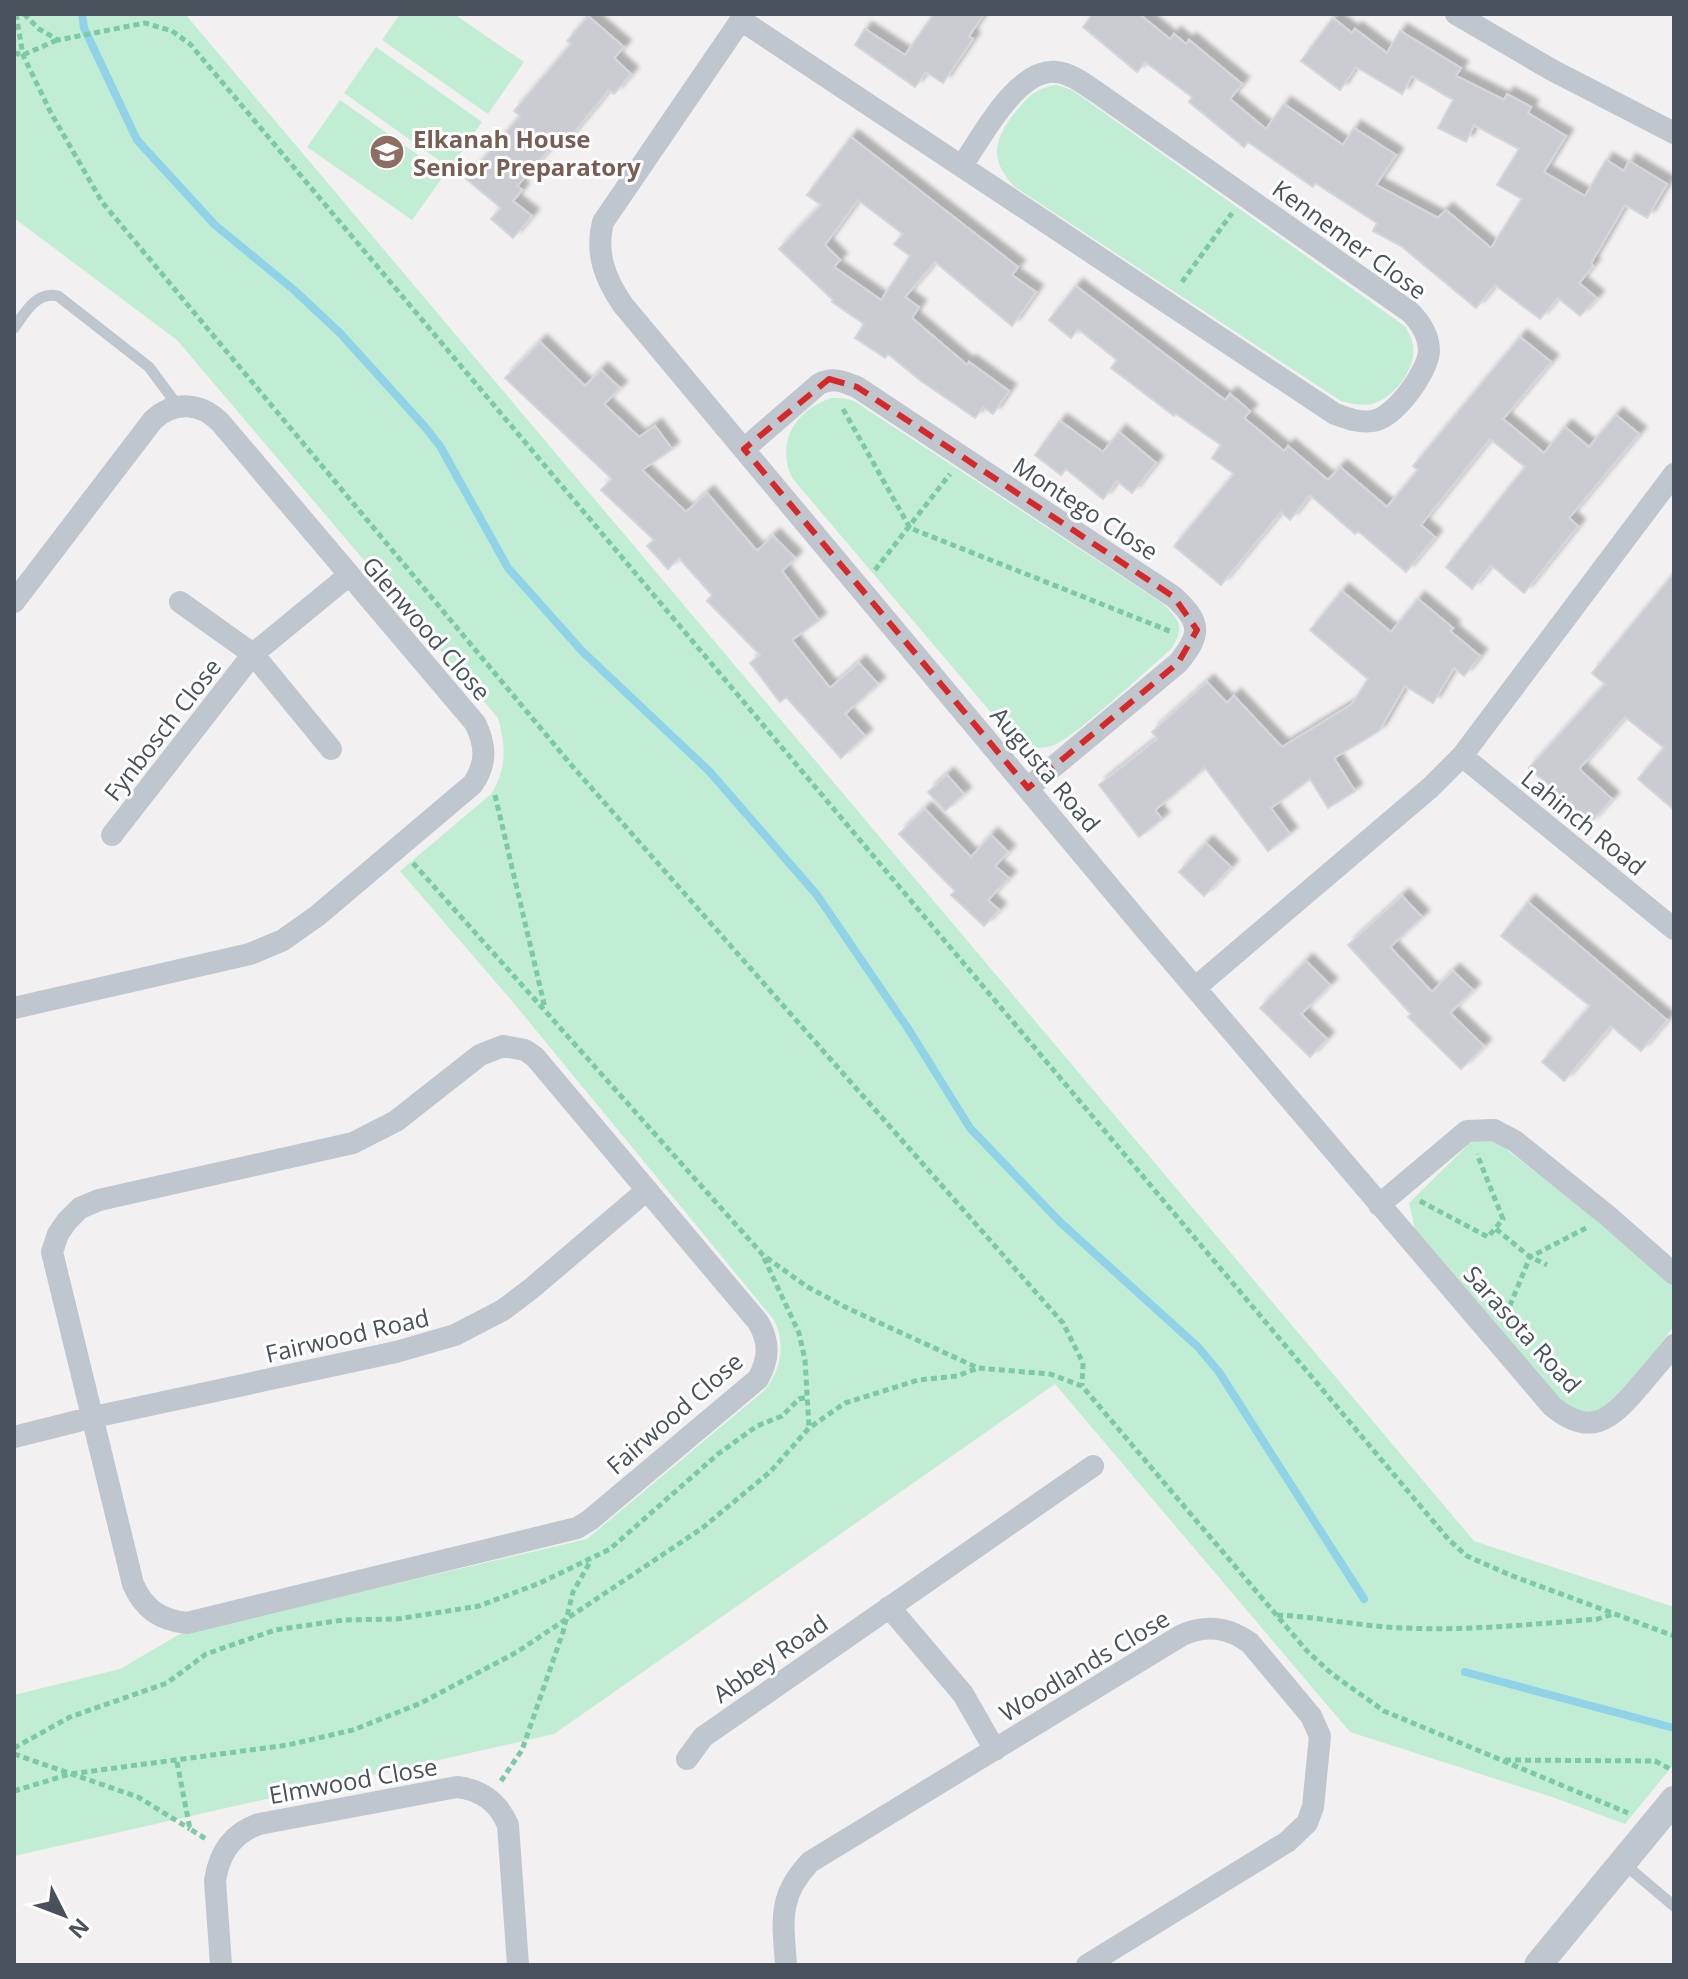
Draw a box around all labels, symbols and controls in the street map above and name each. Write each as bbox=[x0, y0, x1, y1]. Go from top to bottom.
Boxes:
place label: Elkanah House Senior Preparatory bbox=[413, 122, 641, 183]
school or university icon: Elkanah House Senior Preparatory bbox=[368, 133, 406, 171]
street label: Kennemer Close bbox=[1266, 172, 1434, 306]
street label: Montego Close bbox=[1007, 449, 1165, 567]
street label: Glenwood Close bbox=[355, 549, 499, 707]
street label: Fynbosch Close bbox=[96, 651, 228, 807]
street label: Augusta Road bbox=[984, 699, 1108, 839]
street label: Lahinch Road bbox=[1515, 762, 1653, 882]
street label: Sarasota Road bbox=[1457, 1258, 1589, 1400]
street label: Fairwood Road bbox=[262, 1300, 432, 1370]
street label: Fairwood Close bbox=[599, 1345, 749, 1481]
street label: Woodlands Close bbox=[993, 1601, 1175, 1729]
street label: Abbey Road bbox=[706, 1606, 834, 1710]
street label: Elmwood Close bbox=[266, 1749, 440, 1811]
north arrow bbox=[24, 1875, 104, 1955]
text: N bbox=[62, 1912, 97, 1946]

